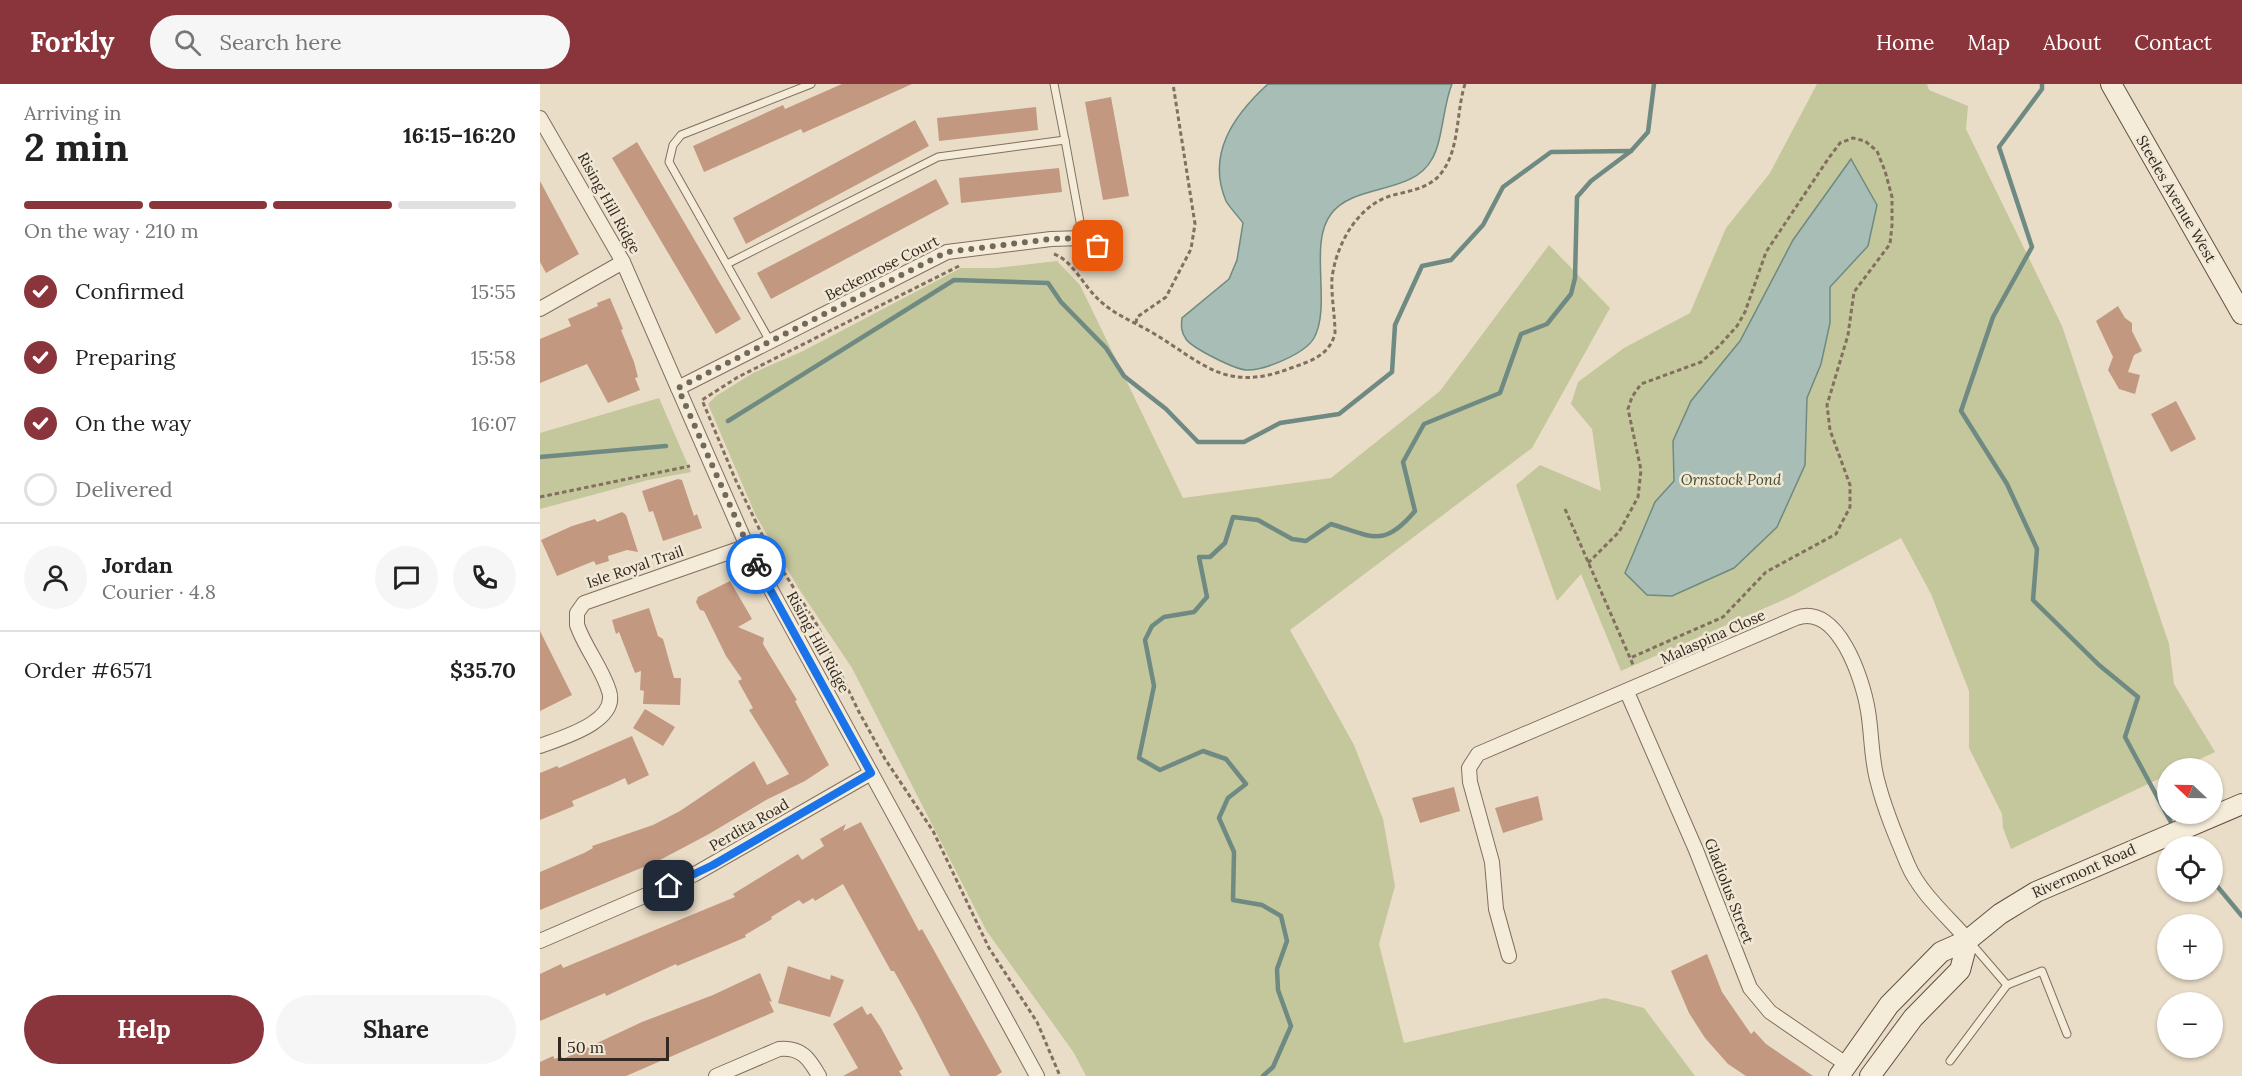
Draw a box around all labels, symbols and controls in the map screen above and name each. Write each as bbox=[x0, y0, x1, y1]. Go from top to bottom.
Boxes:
search box bbox=[150, 15, 570, 69]
text: Forkly bbox=[30, 24, 114, 60]
icon: search bbox=[171, 26, 204, 59]
text: Search here bbox=[219, 28, 342, 56]
text: Home bbox=[1876, 29, 1934, 56]
text: Map bbox=[1967, 29, 2010, 56]
text: About bbox=[2043, 29, 2101, 56]
text: Contact bbox=[2134, 29, 2212, 56]
text: Arriving in bbox=[24, 100, 121, 125]
text: 16:15–16:20 bbox=[403, 121, 516, 149]
text: 2 min bbox=[24, 122, 129, 172]
street label: Steeles Avenue West bbox=[2132, 132, 2221, 266]
street label: Rising Hill Ridge bbox=[574, 149, 645, 257]
text: On the way · 210 m bbox=[24, 218, 199, 243]
pin bbox=[1072, 220, 1123, 271]
icon: bag bbox=[1081, 229, 1114, 262]
street label: Beckenrose Court bbox=[822, 231, 942, 304]
icon: check bbox=[24, 275, 57, 308]
text: Confirmed bbox=[75, 277, 184, 305]
text: 15:55 bbox=[471, 279, 516, 304]
icon: check bbox=[24, 341, 57, 374]
text: Preparing bbox=[75, 343, 175, 371]
text: 15:58 bbox=[471, 345, 516, 370]
icon: check bbox=[24, 407, 57, 440]
text: On the way bbox=[75, 409, 191, 437]
text: 16:07 bbox=[471, 411, 516, 436]
park label: Ornstock Pond bbox=[1681, 470, 1782, 489]
text: Delivered bbox=[75, 475, 173, 503]
courier bbox=[726, 534, 786, 594]
street label: Isle Royal Trail bbox=[584, 541, 686, 592]
button: person bbox=[24, 546, 87, 609]
button: chat bbox=[375, 546, 438, 609]
button: phone bbox=[453, 546, 516, 609]
icon: bike bbox=[740, 548, 773, 581]
text: Jordan bbox=[102, 551, 173, 579]
text: Courier · 4.8 bbox=[102, 579, 216, 604]
street label: Rising Hill Ridge bbox=[783, 588, 854, 696]
street label: Malaspina Close bbox=[1657, 605, 1768, 668]
text: Order #6571 bbox=[24, 656, 152, 684]
text: $35.70 bbox=[450, 656, 516, 684]
north arrow bbox=[2157, 758, 2223, 824]
map controls bbox=[2157, 758, 2223, 1058]
street label: Perdita Road bbox=[705, 794, 792, 855]
street label: Gladiolus Street bbox=[1701, 835, 1758, 947]
button: locate bbox=[2157, 836, 2223, 902]
street label: Rivermont Road bbox=[2029, 839, 2139, 902]
pin bbox=[643, 860, 694, 911]
icon: home bbox=[652, 869, 685, 902]
button: + bbox=[2157, 914, 2223, 980]
button: − bbox=[2157, 992, 2223, 1058]
button: Help bbox=[24, 995, 264, 1064]
button: Share bbox=[276, 995, 516, 1064]
scale bar bbox=[558, 1034, 669, 1062]
text: 50 m bbox=[567, 1037, 604, 1057]

